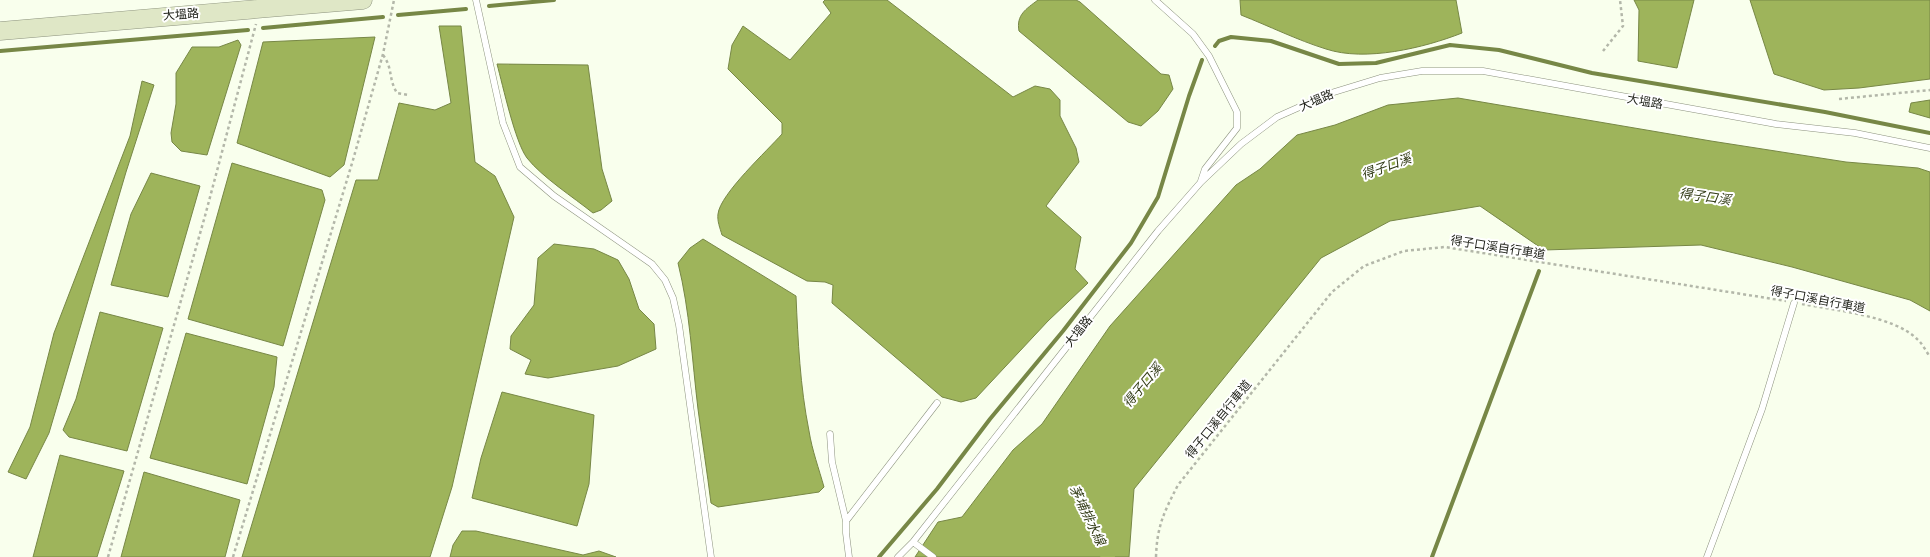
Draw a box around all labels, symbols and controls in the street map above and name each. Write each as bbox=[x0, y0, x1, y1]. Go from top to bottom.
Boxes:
street label: 大塭路 bbox=[162, 4, 200, 24]
street label: 大塭路 bbox=[1296, 85, 1336, 115]
street label: 大塭路 bbox=[1626, 90, 1664, 112]
water label: 得子口溪 bbox=[1358, 148, 1415, 183]
water label: 得子口溪 bbox=[1678, 183, 1734, 209]
street label: 得子口溪自行車道 bbox=[1449, 231, 1547, 263]
street label: 得子口溪自行車道 bbox=[1769, 281, 1867, 317]
street label: 大塭路 bbox=[1060, 312, 1096, 350]
water label: 得子口溪 bbox=[1118, 358, 1167, 411]
street label: 得子口溪自行車道 bbox=[1181, 376, 1255, 462]
water label: 茅埔排水線 bbox=[1066, 482, 1111, 550]

